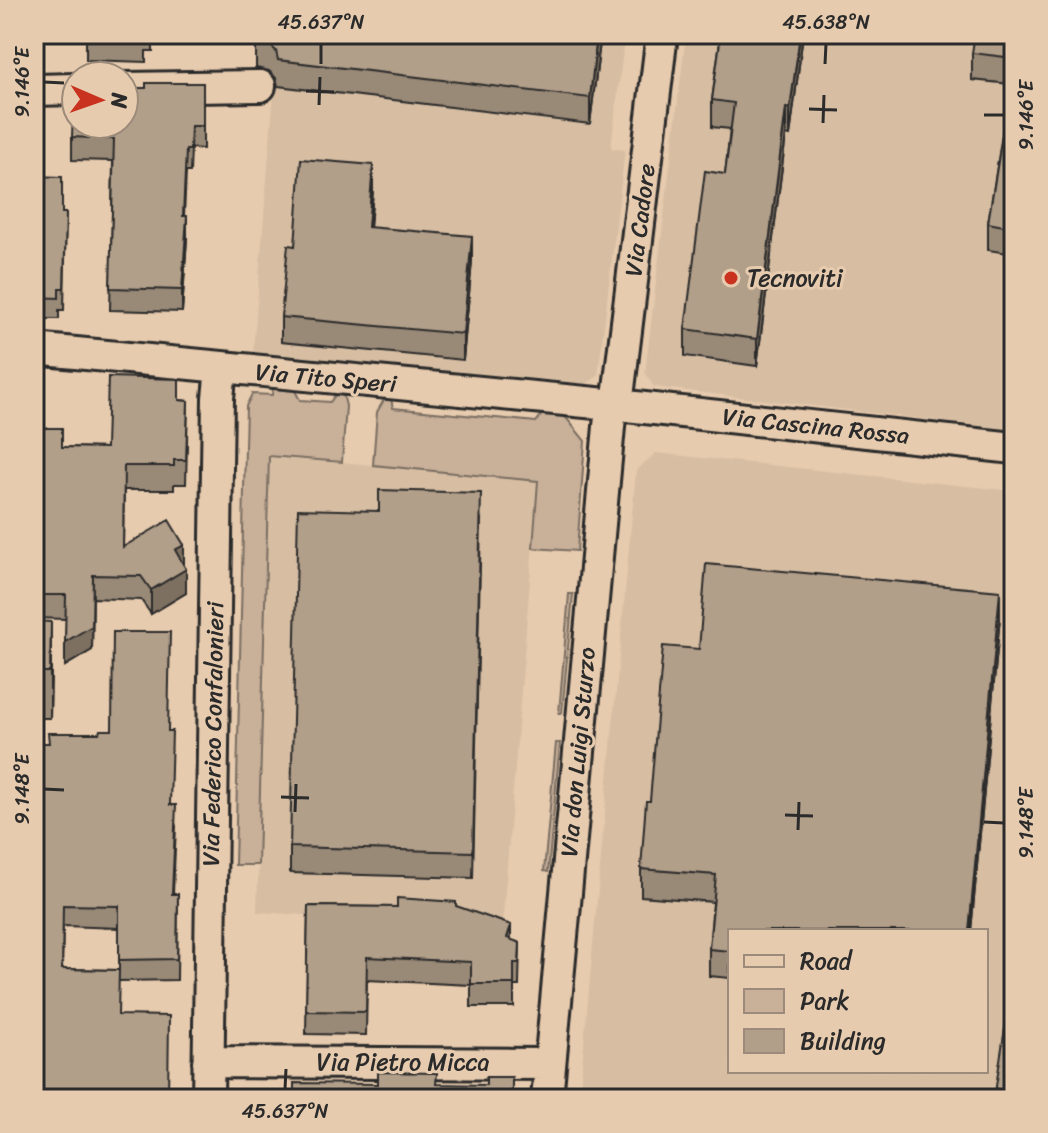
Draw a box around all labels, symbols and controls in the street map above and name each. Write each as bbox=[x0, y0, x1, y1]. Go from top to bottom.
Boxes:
text: 45.637°N bbox=[278, 5, 365, 40]
text: 45.638°N bbox=[782, 5, 870, 40]
text: 9.146°E bbox=[5, 45, 40, 117]
north arrow bbox=[60, 60, 140, 140]
text: 9.146°E bbox=[1009, 78, 1044, 150]
text: N bbox=[100, 91, 139, 110]
street label: Via Cadore bbox=[612, 161, 668, 279]
place label: Tecnoviti bbox=[747, 257, 844, 299]
marker: Tecnoviti bbox=[722, 269, 740, 287]
street label: Via Tito Speri bbox=[254, 351, 399, 405]
street label: Via Cascina Rossa bbox=[720, 395, 912, 457]
street label: Via Federico Confalonieri bbox=[190, 601, 236, 867]
street label: Via don Luigi Sturzo bbox=[548, 645, 608, 859]
text: 9.148°E bbox=[5, 752, 40, 825]
text: 9.148°E bbox=[1009, 786, 1044, 859]
legend bbox=[728, 929, 988, 1073]
text: Road bbox=[800, 940, 854, 982]
text: Park bbox=[800, 980, 849, 1022]
text: Building bbox=[800, 1020, 886, 1062]
street label: Via Pietro Micca bbox=[316, 1041, 490, 1083]
text: 45.637°N bbox=[242, 1094, 329, 1129]

